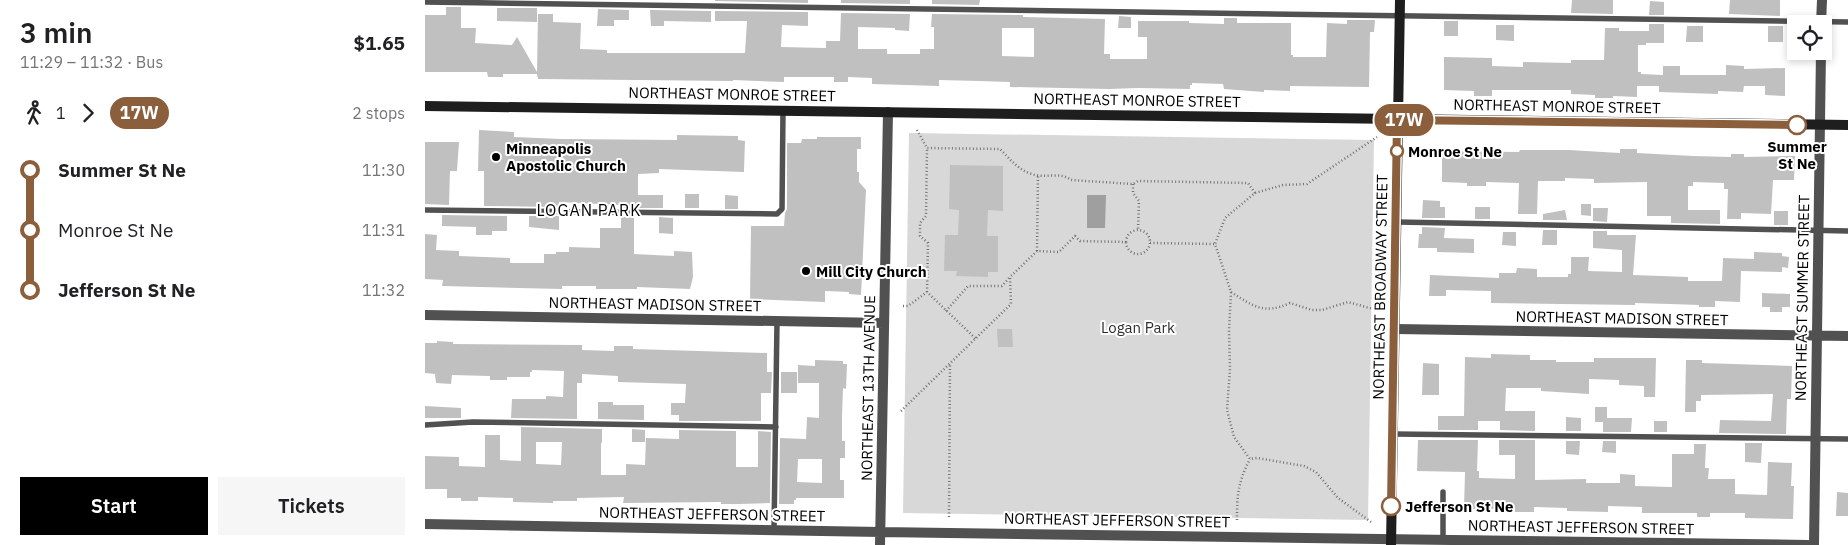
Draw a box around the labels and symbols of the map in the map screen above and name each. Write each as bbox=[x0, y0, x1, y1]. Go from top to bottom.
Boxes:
street label: NORTHEAST MONROE STREET bbox=[628, 83, 836, 105]
street label: NORTHEAST MONROE STREET bbox=[1033, 89, 1241, 111]
street label: NORTHEAST MONROE STREET bbox=[1453, 95, 1661, 117]
line badge: 17W bbox=[1375, 104, 1433, 136]
marker: Summer St Ne bbox=[1787, 115, 1807, 135]
place label: Summer St Ne bbox=[1767, 137, 1827, 173]
place label: Minneapolis Apostolic Church bbox=[506, 139, 626, 175]
place label: Monroe St Ne bbox=[1408, 142, 1502, 161]
marker: Monroe St Ne bbox=[1390, 144, 1404, 158]
marker: Minneapolis Apostolic Church bbox=[490, 151, 502, 163]
street label: NORTHEAST BROADWAY STREET bbox=[1369, 174, 1391, 400]
street label: NORTHEAST SUMMER STREET bbox=[1791, 194, 1813, 401]
district label: LOGAN PARK bbox=[537, 200, 641, 220]
place label: Mill City Church bbox=[816, 262, 927, 281]
marker: Mill City Church bbox=[800, 265, 812, 277]
street label: NORTHEAST MADISON STREET bbox=[548, 293, 762, 315]
street label: NORTHEAST 13TH AVENUE bbox=[857, 295, 879, 481]
street label: NORTHEAST MADISON STREET bbox=[1515, 307, 1729, 329]
park label: Logan Park bbox=[1101, 318, 1175, 337]
marker: Jefferson St Ne bbox=[1381, 496, 1401, 516]
place label: Jefferson St Ne bbox=[1405, 497, 1514, 516]
street label: NORTHEAST JEFFERSON STREET bbox=[599, 503, 826, 525]
street label: NORTHEAST JEFFERSON STREET bbox=[1004, 509, 1231, 531]
street label: NORTHEAST JEFFERSON STREET bbox=[1468, 516, 1695, 538]

